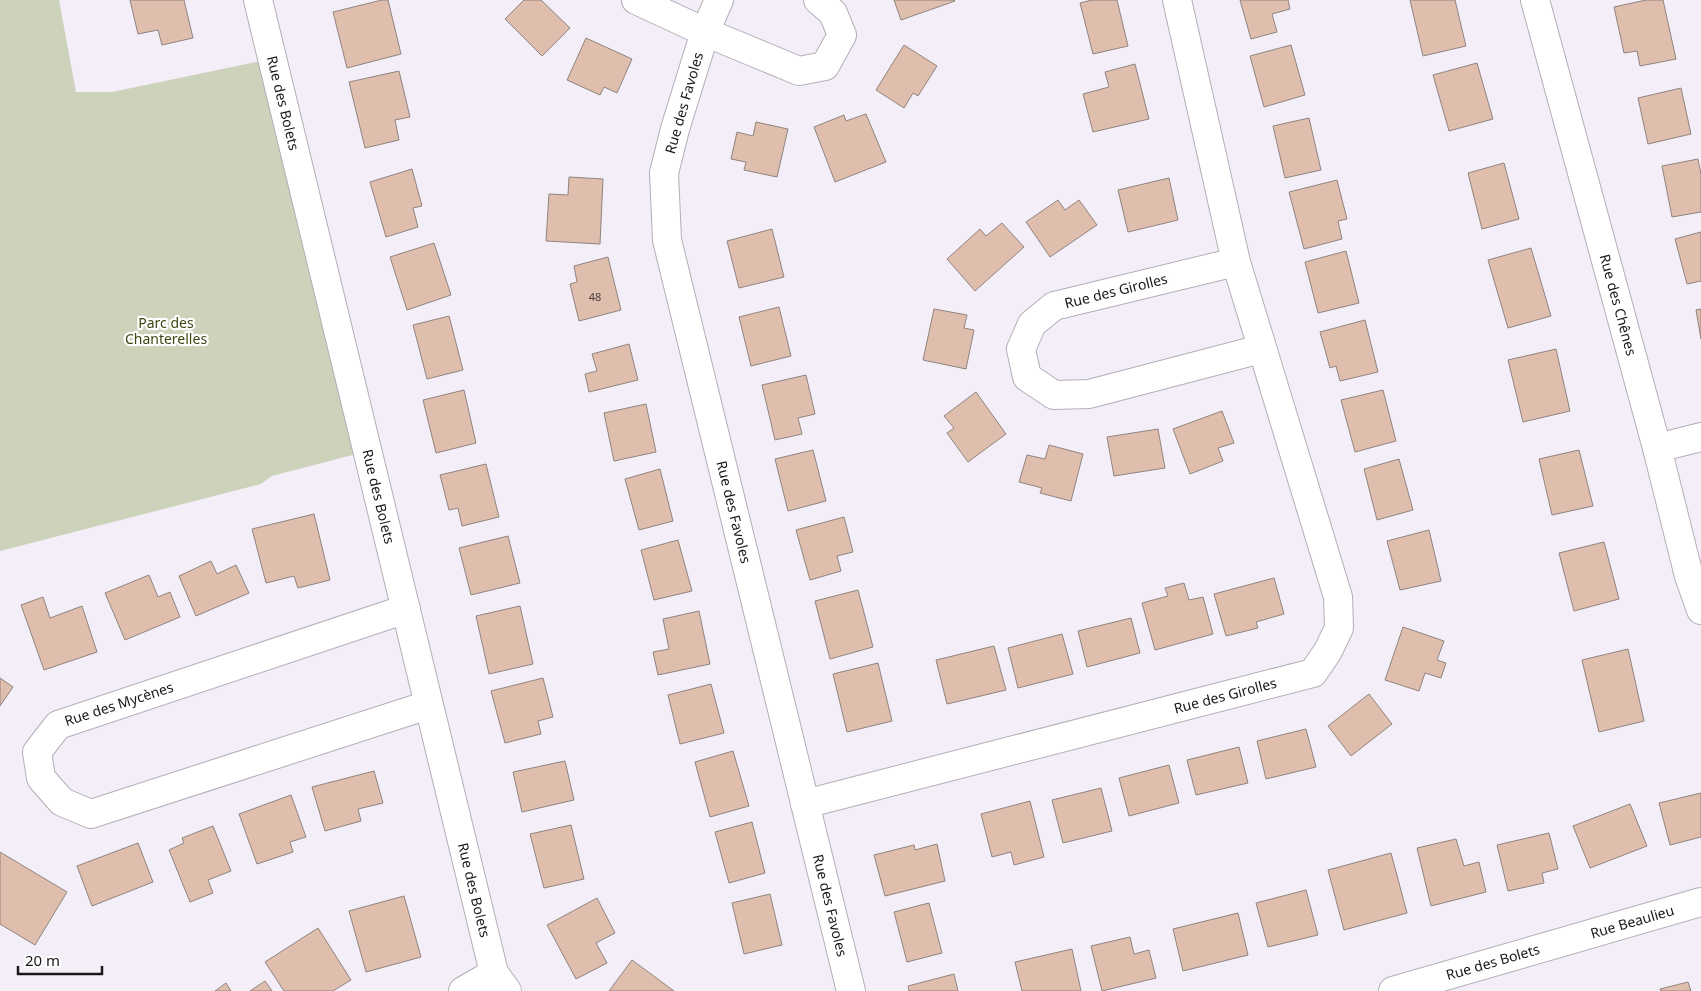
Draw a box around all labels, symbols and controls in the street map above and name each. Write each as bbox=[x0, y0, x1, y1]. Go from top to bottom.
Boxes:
street label: Rue des Favoles bbox=[660, 50, 707, 156]
street label: Rue des Bolets bbox=[263, 54, 304, 152]
street label: Rue des Chênes bbox=[1596, 252, 1641, 358]
street label: Rue des Girolles bbox=[1062, 268, 1170, 312]
house number: 48 bbox=[589, 289, 601, 304]
park label: Parc des Chanterelles bbox=[125, 313, 207, 348]
street label: Rue des Bolets bbox=[358, 447, 400, 546]
street label: Rue des Favoles bbox=[712, 459, 756, 565]
street label: Rue des Girolles bbox=[1172, 673, 1279, 718]
street label: Rue des Mycènes bbox=[62, 677, 176, 730]
street label: Rue des Bolets bbox=[454, 841, 495, 940]
street label: Rue des Favoles bbox=[809, 852, 852, 959]
street label: Rue Beaulieu bbox=[1588, 900, 1676, 942]
street label: Rue des Bolets bbox=[1444, 939, 1542, 984]
scale bar bbox=[18, 944, 101, 976]
text: 20 m bbox=[25, 950, 60, 970]

